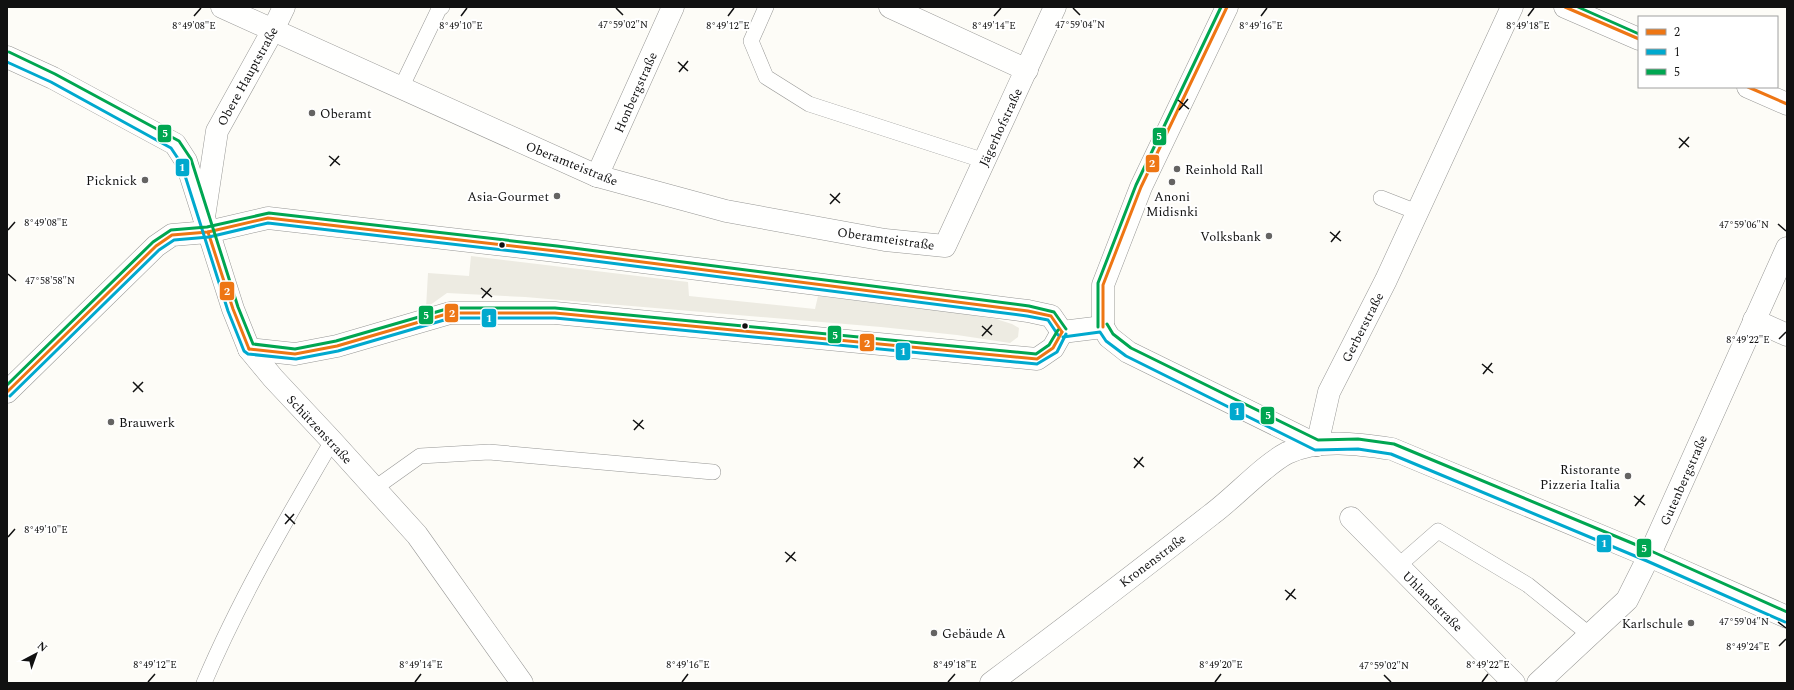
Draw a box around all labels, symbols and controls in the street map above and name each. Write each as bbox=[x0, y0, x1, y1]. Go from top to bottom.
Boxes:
legend bbox=[1638, 16, 1778, 88]
text: 47°59'02"N bbox=[598, 17, 648, 33]
text: 47°59'04"N bbox=[1055, 17, 1105, 33]
text: 8°49'08"E bbox=[172, 18, 216, 34]
text: 8°49'10"E bbox=[439, 18, 483, 34]
text: 8°49'12"E bbox=[706, 18, 750, 34]
text: 8°49'14"E bbox=[972, 18, 1016, 34]
text: 8°49'16"E bbox=[1239, 18, 1283, 34]
text: 8°49'18"E bbox=[1506, 18, 1550, 34]
street label: Obere Hauptstraße bbox=[212, 23, 284, 130]
text: 2 bbox=[1674, 23, 1680, 42]
text: 1 bbox=[1674, 43, 1680, 62]
street label: Honbergstraße bbox=[609, 49, 663, 136]
text: 5 bbox=[1674, 63, 1680, 82]
street label: Jägerhofstraße bbox=[974, 85, 1028, 170]
place label: Oberamt bbox=[320, 104, 372, 124]
marker: Oberamt bbox=[307, 108, 317, 118]
line badge: 5 bbox=[157, 124, 172, 143]
text: 5 bbox=[162, 125, 168, 142]
line badge: 5 bbox=[1152, 127, 1167, 146]
text: 5 bbox=[1156, 128, 1162, 145]
street label: Oberamteistraße bbox=[522, 136, 621, 192]
line badge: 2 bbox=[1145, 154, 1160, 173]
text: 2 bbox=[1149, 155, 1155, 172]
line badge: 1 bbox=[175, 158, 190, 177]
text: 1 bbox=[179, 159, 185, 176]
place label: Reinhold Rall bbox=[1185, 160, 1263, 180]
marker: Reinhold Rall bbox=[1172, 164, 1182, 174]
place label: Picknick bbox=[86, 171, 137, 191]
marker: Picknick bbox=[140, 175, 150, 185]
marker: Anoni Midisnki bbox=[1167, 177, 1177, 187]
place label: Asia-Gourmet bbox=[467, 187, 549, 207]
place label: Anoni Midisnki bbox=[1146, 187, 1198, 222]
marker: Asia-Gourmet bbox=[552, 191, 562, 201]
text: 8°49'08"E bbox=[24, 215, 68, 231]
text: 47°59'06"N bbox=[1719, 217, 1769, 233]
street label: Oberamteistraße bbox=[836, 222, 936, 256]
place label: Volksbank bbox=[1200, 227, 1261, 247]
marker: Volksbank bbox=[1264, 231, 1274, 241]
unlabelled marker bbox=[497, 240, 507, 250]
text: 47°58'58"N bbox=[25, 273, 75, 289]
line badge: 2 bbox=[219, 281, 235, 301]
text: 2 bbox=[224, 283, 230, 300]
street label: Gerberstraße bbox=[1337, 289, 1389, 366]
line badge: 2 bbox=[444, 303, 459, 323]
line badge: 5 bbox=[418, 305, 434, 325]
text: 2 bbox=[449, 305, 455, 322]
text: 5 bbox=[423, 307, 429, 324]
line badge: 1 bbox=[481, 308, 497, 328]
text: 1 bbox=[486, 310, 492, 327]
unlabelled marker bbox=[740, 321, 750, 331]
line badge: 5 bbox=[827, 325, 842, 344]
text: 5 bbox=[832, 327, 838, 344]
text: 8°49'22"E bbox=[1726, 332, 1770, 348]
line badge: 2 bbox=[859, 333, 875, 352]
text: 2 bbox=[864, 335, 870, 352]
line badge: 1 bbox=[895, 342, 911, 361]
text: 1 bbox=[900, 343, 906, 360]
street label: Schützenstraße bbox=[282, 390, 357, 469]
line badge: 1 bbox=[1229, 402, 1245, 421]
text: 1 bbox=[1234, 403, 1240, 420]
line badge: 5 bbox=[1260, 406, 1275, 425]
text: 5 bbox=[1265, 407, 1271, 424]
place label: Brauwerk bbox=[119, 413, 175, 433]
marker: Brauwerk bbox=[106, 417, 116, 427]
street label: Gutenbergstraße bbox=[1655, 432, 1713, 529]
place label: Ristorante Pizzeria Italia bbox=[1540, 460, 1621, 495]
marker: Ristorante Pizzeria Italia bbox=[1623, 471, 1633, 481]
text: 8°49'10"E bbox=[24, 522, 68, 538]
street label: Kronenstraße bbox=[1115, 529, 1190, 593]
line badge: 1 bbox=[1596, 534, 1612, 553]
text: 1 bbox=[1601, 535, 1607, 552]
line badge: 5 bbox=[1636, 538, 1652, 558]
text: 5 bbox=[1641, 540, 1647, 557]
street label: Uhlandstraße bbox=[1397, 567, 1467, 637]
place label: Karlschule bbox=[1622, 614, 1683, 634]
text: 47°59'04"N bbox=[1719, 614, 1769, 630]
marker: Karlschule bbox=[1686, 618, 1696, 628]
place label: Gebäude A bbox=[942, 624, 1006, 644]
marker: Gebäude A bbox=[929, 628, 939, 638]
north arrow bbox=[16, 634, 56, 674]
text: N bbox=[33, 637, 51, 656]
text: 8°49'24"E bbox=[1726, 639, 1770, 655]
text: 8°49'12"E bbox=[133, 657, 177, 673]
text: 8°49'14"E bbox=[399, 657, 443, 673]
text: 8°49'16"E bbox=[666, 657, 710, 673]
text: 8°49'18"E bbox=[933, 657, 977, 673]
text: 8°49'20"E bbox=[1199, 657, 1243, 673]
text: 8°49'22"E bbox=[1466, 657, 1510, 673]
text: 47°59'02"N bbox=[1359, 658, 1409, 674]

